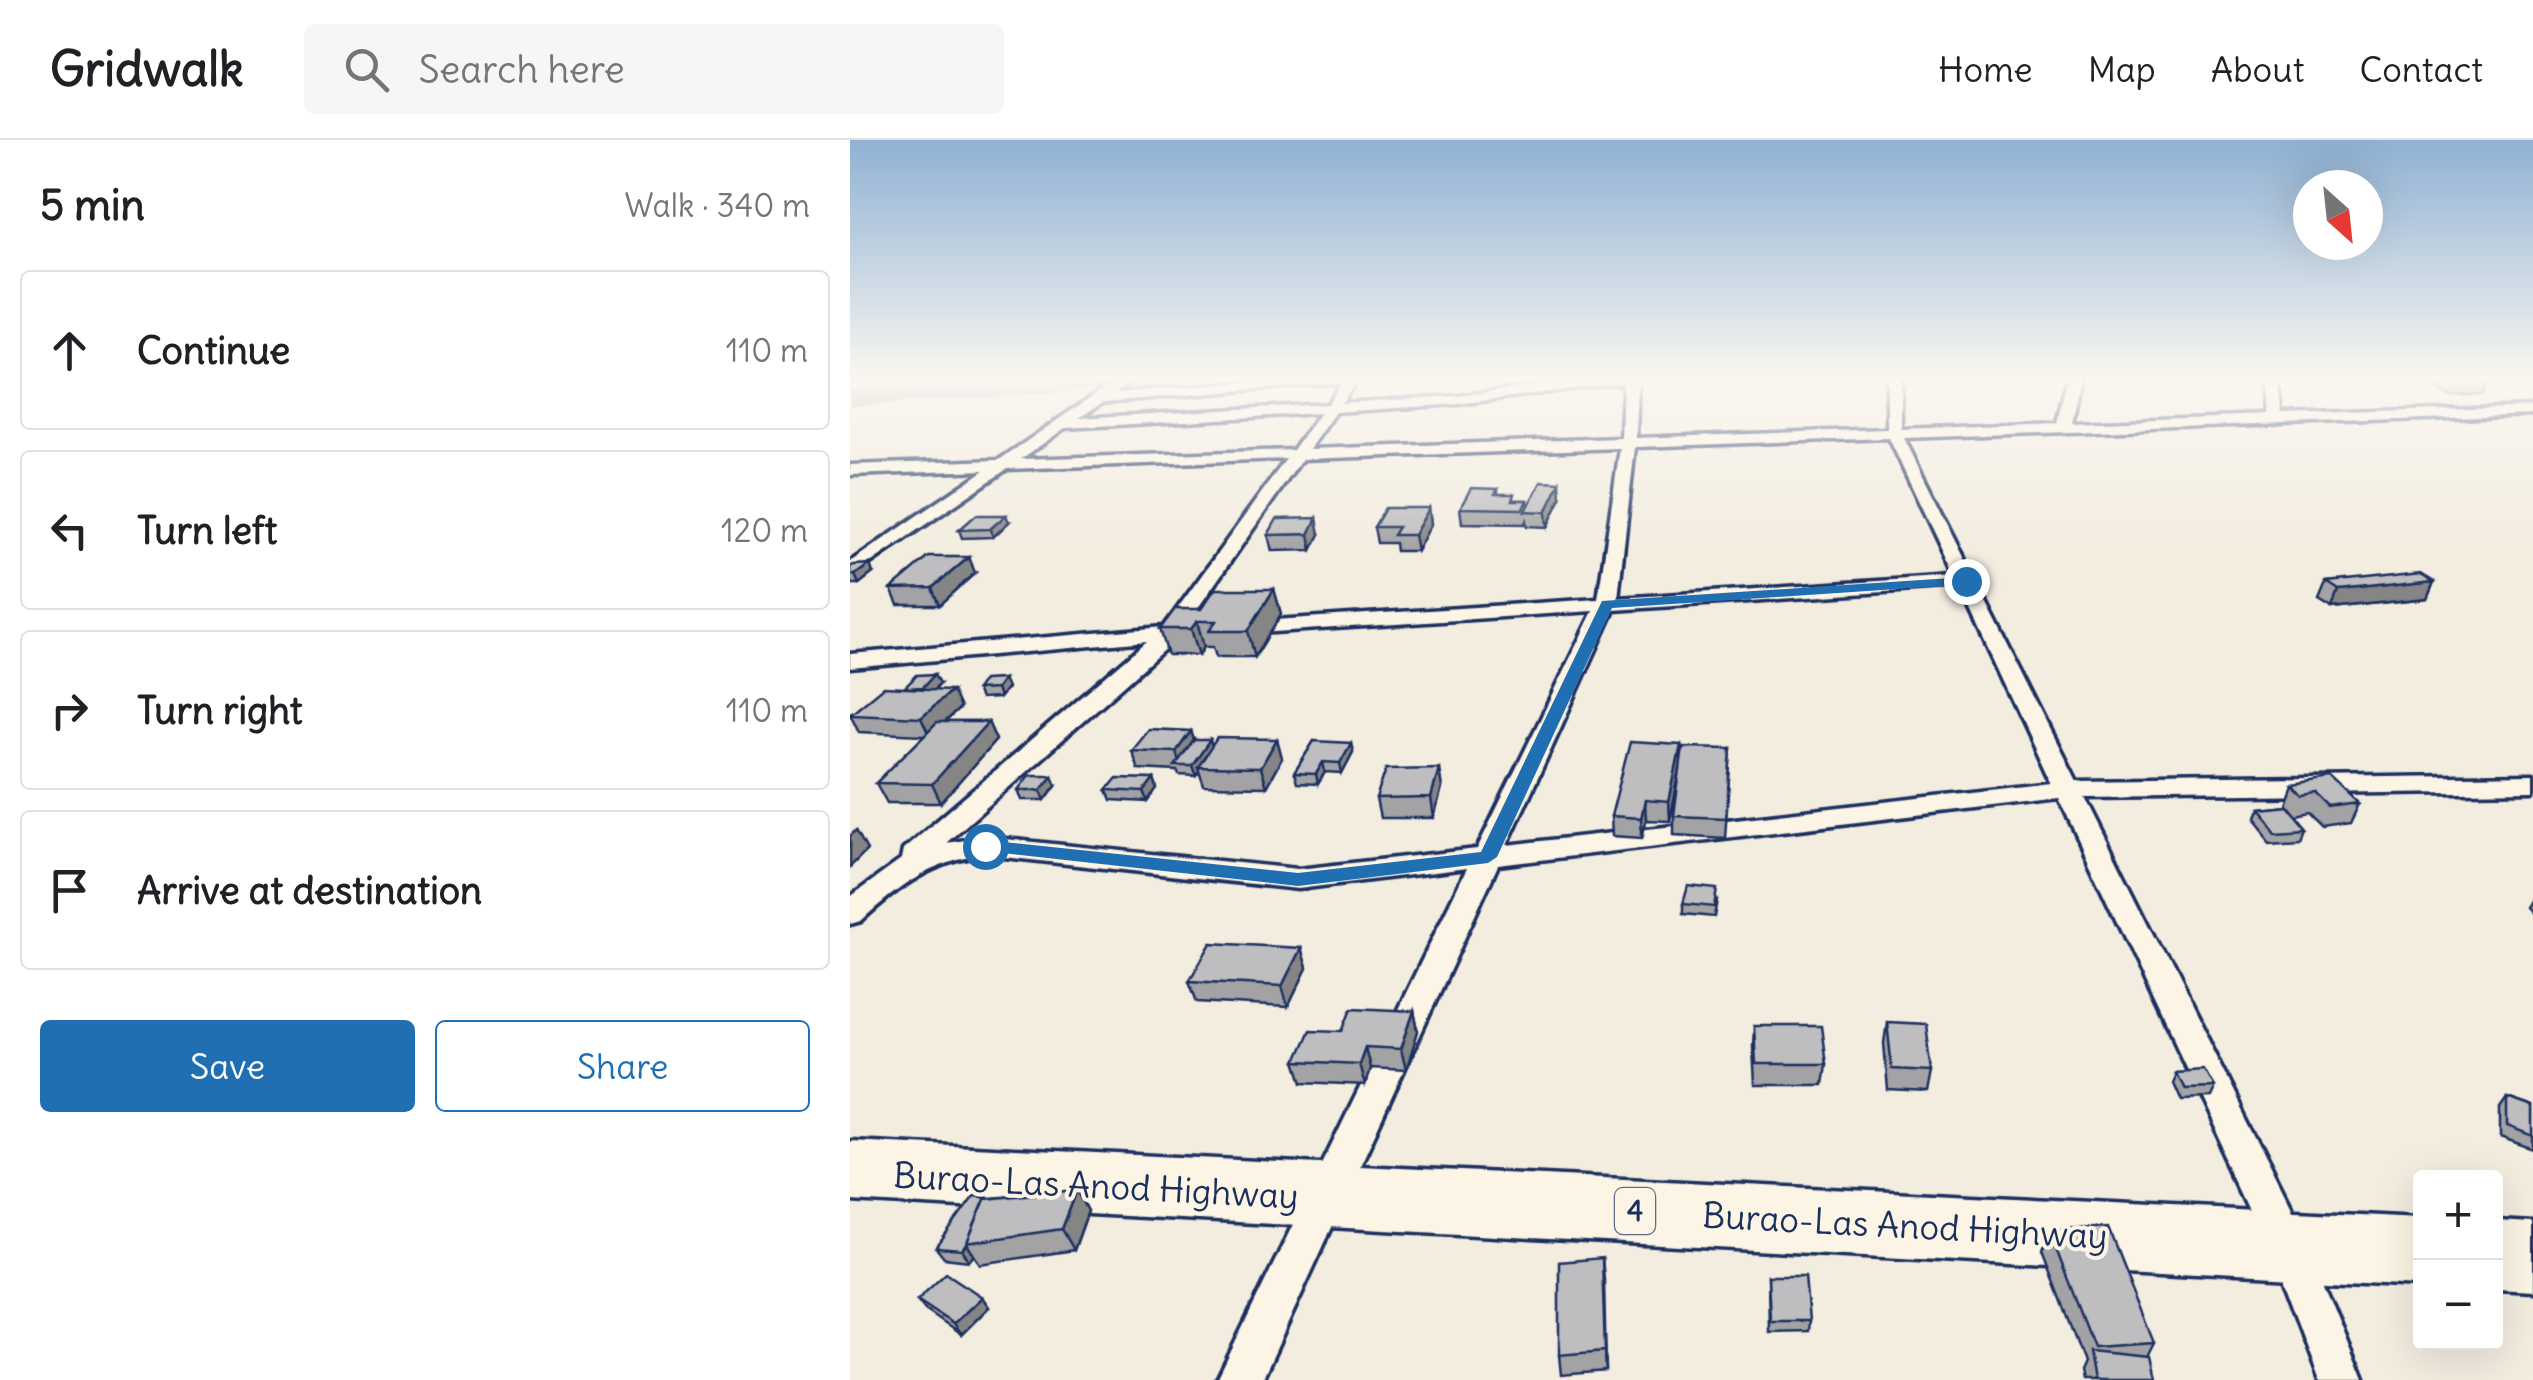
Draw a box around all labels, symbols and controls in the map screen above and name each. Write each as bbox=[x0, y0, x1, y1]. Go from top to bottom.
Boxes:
search box bbox=[304, 24, 1004, 114]
text: Gridwalk bbox=[50, 39, 244, 99]
icon: search bbox=[339, 42, 394, 97]
text: Search here bbox=[419, 46, 625, 93]
text: Home bbox=[1938, 47, 2033, 91]
text: Map bbox=[2088, 47, 2156, 91]
text: About bbox=[2211, 47, 2304, 91]
text: Contact bbox=[2359, 47, 2483, 91]
north arrow bbox=[2293, 170, 2383, 260]
text: 5 min bbox=[40, 179, 145, 231]
text: Walk · 340 m bbox=[624, 185, 810, 226]
icon: ahead bbox=[42, 323, 97, 378]
text: Continue bbox=[137, 327, 290, 374]
text: 110 m bbox=[726, 330, 808, 371]
icon: left bbox=[42, 503, 97, 558]
text: Turn left bbox=[137, 507, 277, 554]
text: 120 m bbox=[721, 510, 808, 551]
route end bbox=[1944, 559, 1990, 605]
icon: right bbox=[42, 683, 97, 738]
text: Turn right bbox=[137, 687, 303, 734]
text: 110 m bbox=[726, 690, 808, 731]
route start bbox=[963, 824, 1009, 870]
icon: arrive bbox=[42, 863, 97, 918]
text: Arrive at destination bbox=[137, 867, 482, 914]
button: Save bbox=[40, 1020, 415, 1112]
button: Share bbox=[435, 1020, 810, 1112]
street label: Burao-Las Anod Highway bbox=[892, 1152, 1300, 1218]
map controls bbox=[2413, 1170, 2503, 1350]
button: + bbox=[2413, 1170, 2503, 1260]
road number: 4 bbox=[1615, 1188, 1655, 1234]
street label: Burao-Las Anod Highway bbox=[1701, 1192, 2109, 1258]
button: − bbox=[2413, 1260, 2503, 1350]

